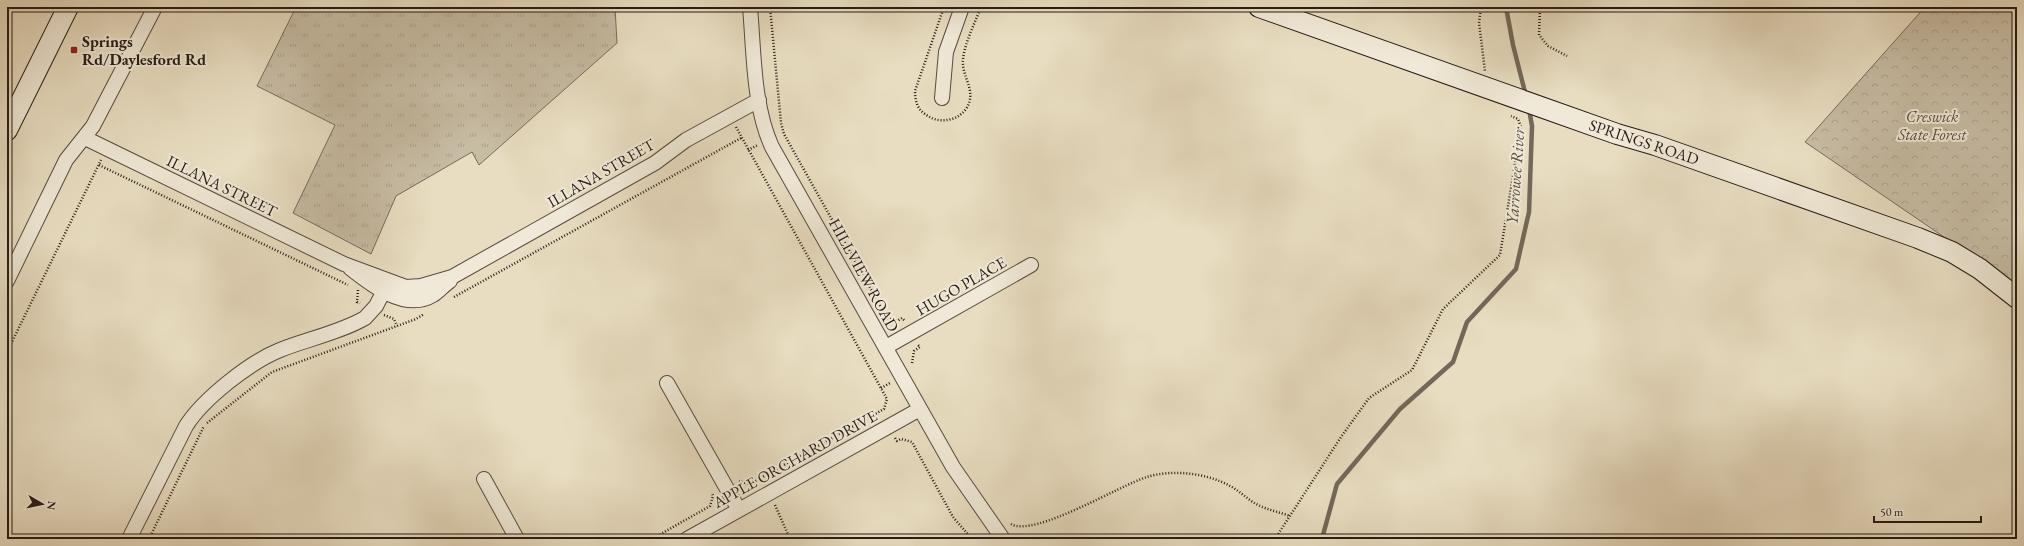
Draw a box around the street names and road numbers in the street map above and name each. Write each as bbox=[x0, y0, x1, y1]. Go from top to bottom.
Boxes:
street label: SPRINGS ROAD bbox=[1586, 114, 1702, 170]
street label: ILLANA STREET bbox=[544, 134, 659, 212]
street label: ILLANA STREET bbox=[163, 150, 281, 222]
street label: HILLVIEW ROAD bbox=[824, 215, 904, 335]
street label: HUGO PLACE bbox=[912, 252, 1010, 320]
street label: APPLE ORCHARD DRIVE bbox=[708, 405, 881, 513]

